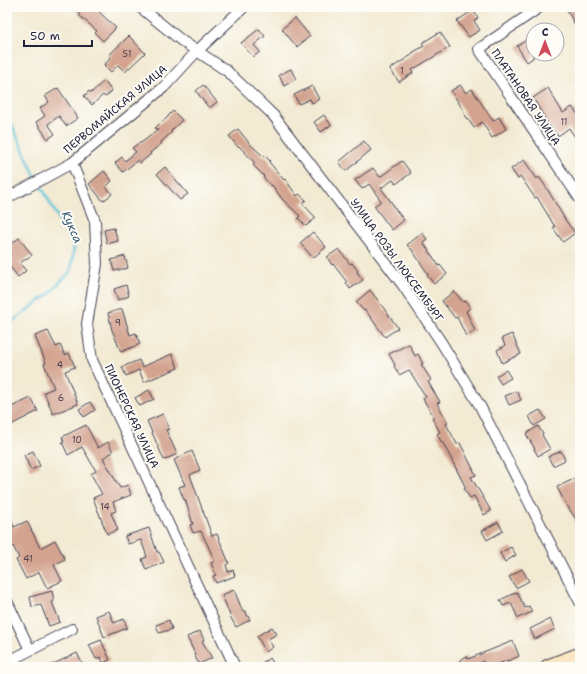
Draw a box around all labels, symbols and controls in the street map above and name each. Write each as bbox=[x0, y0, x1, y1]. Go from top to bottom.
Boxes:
scale bar bbox=[24, 22, 92, 48]
north arrow bbox=[525, 22, 565, 62]
text: С bbox=[542, 25, 549, 40]
text: 50 m bbox=[30, 28, 60, 44]
street label: ПЛАТАНОВАЯ УЛИЦА bbox=[488, 46, 564, 149]
house number: 51 bbox=[123, 48, 131, 60]
street label: ПЕРВОМАЙСКАЯ УЛИЦА bbox=[60, 61, 170, 157]
house number: 1 bbox=[400, 65, 404, 77]
house number: 11 bbox=[560, 116, 568, 128]
street label: УЛИЦА РОЗЫ ЛЮКСЕМБУРГ bbox=[347, 196, 447, 325]
water label: Кукса bbox=[58, 208, 86, 246]
house number: 9 bbox=[115, 317, 121, 329]
house number: 4 bbox=[57, 359, 63, 371]
street label: ПИОНЕРСКАЯ УЛИЦА bbox=[101, 362, 162, 471]
house number: 6 bbox=[58, 392, 64, 404]
house number: 10 bbox=[72, 434, 82, 446]
house number: 14 bbox=[100, 501, 110, 513]
house number: 41 bbox=[23, 553, 33, 565]

